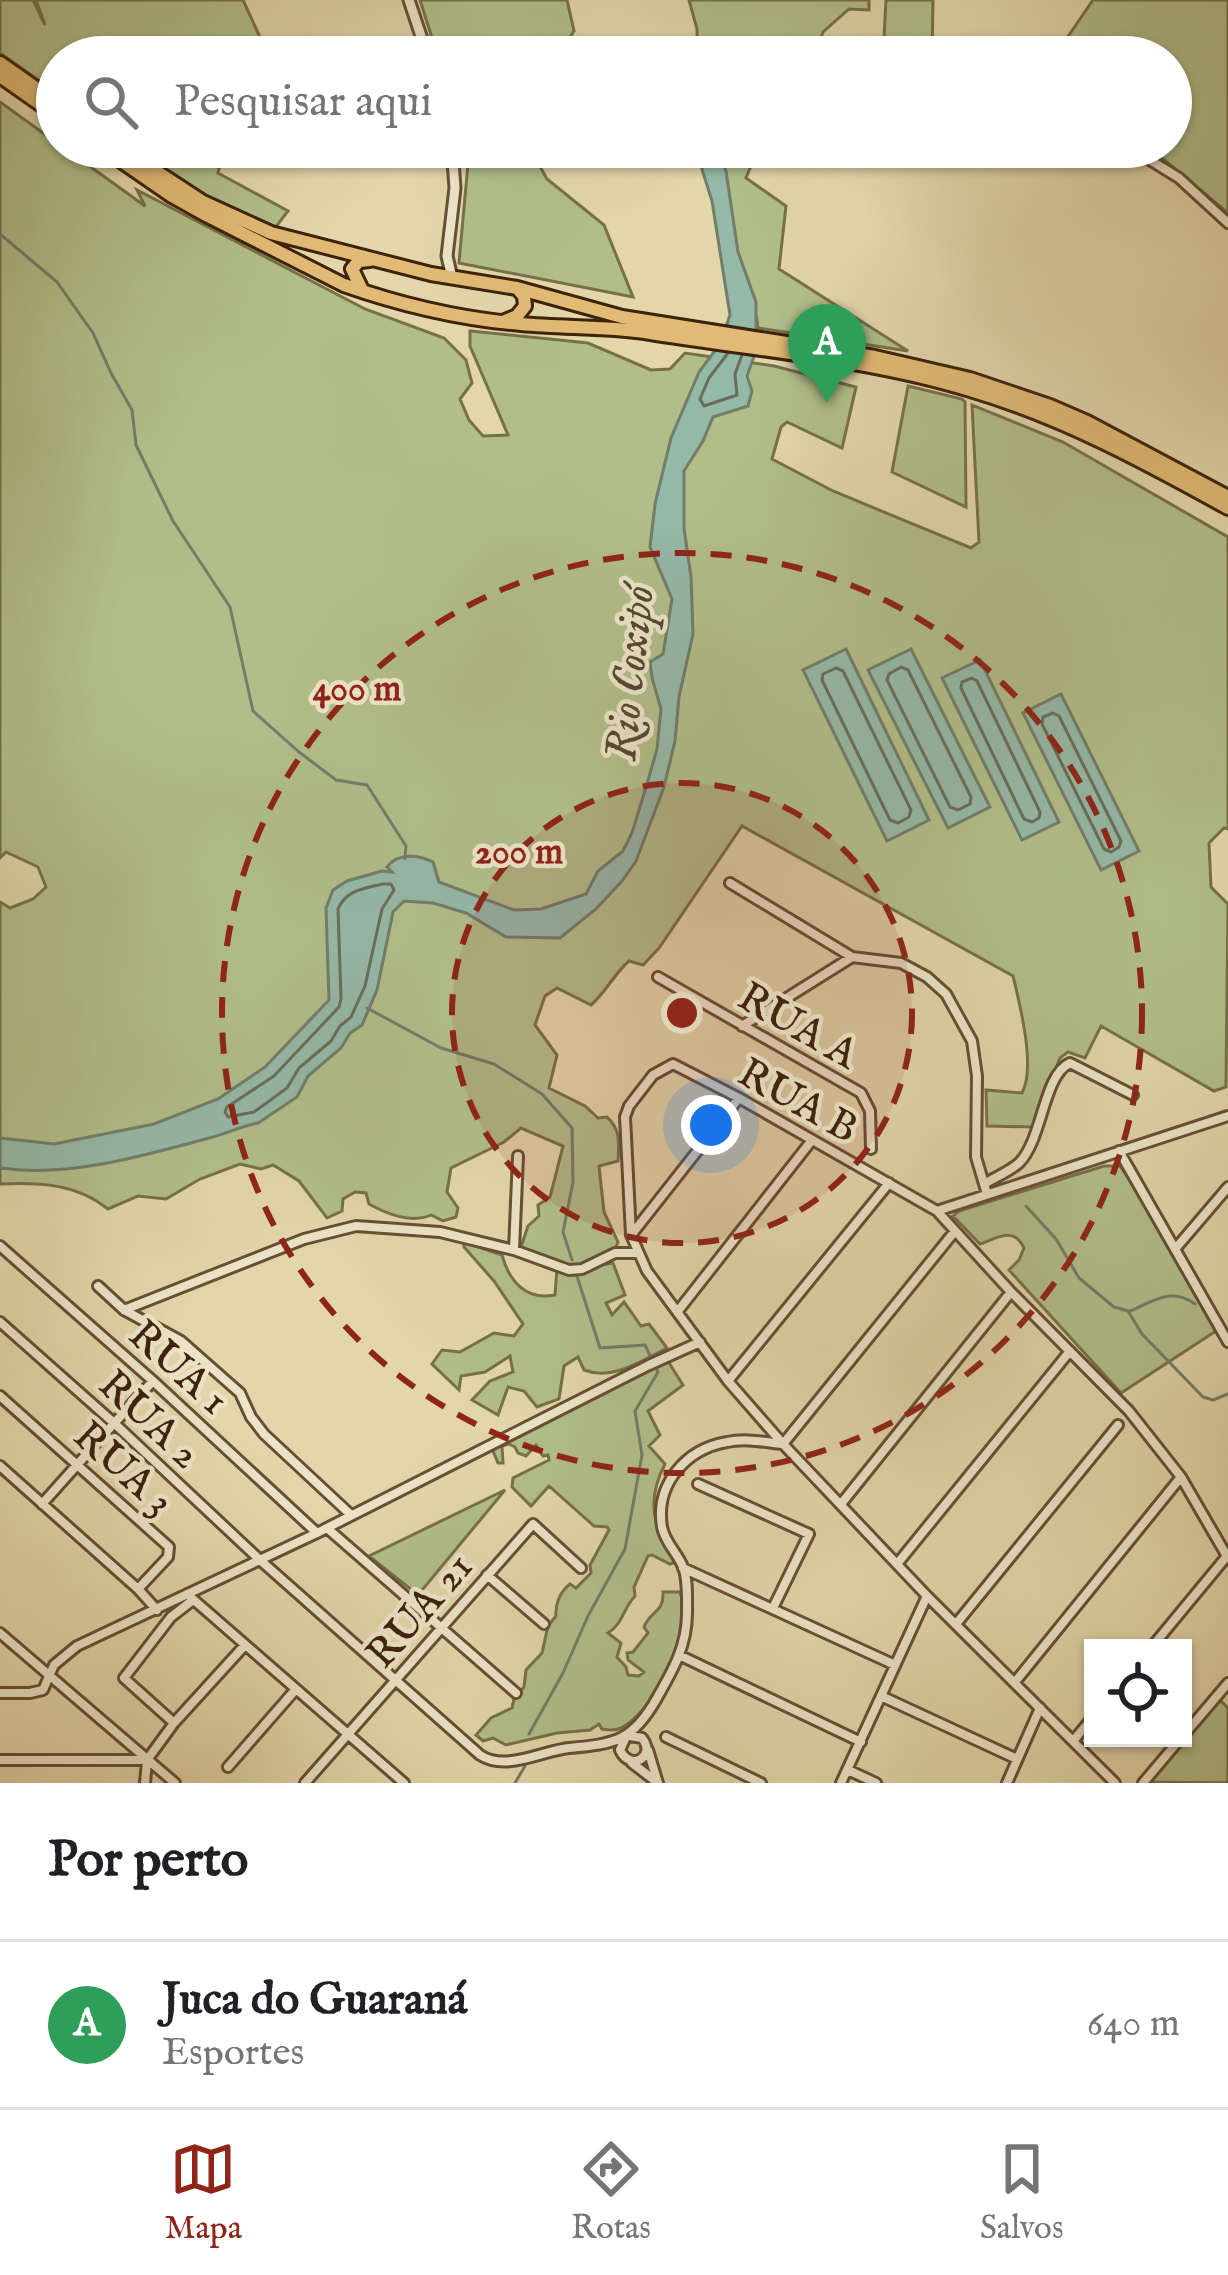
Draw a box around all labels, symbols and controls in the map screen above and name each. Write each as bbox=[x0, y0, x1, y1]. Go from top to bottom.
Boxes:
search box bbox=[36, 36, 1192, 168]
icon: search bbox=[78, 69, 144, 135]
text: Pesquisar aqui bbox=[174, 74, 432, 131]
pin: A bbox=[788, 304, 866, 403]
water label: Rio Coxipó bbox=[594, 578, 670, 764]
text: 400 m bbox=[313, 667, 402, 713]
text: 200 m bbox=[475, 830, 563, 876]
street label: RUA A bbox=[728, 972, 868, 1083]
centre of rings bbox=[661, 992, 703, 1034]
street label: RUA B bbox=[728, 1048, 867, 1157]
your location bbox=[681, 1095, 741, 1155]
street label: RUA 1 bbox=[116, 1310, 239, 1428]
street label: RUA 2 bbox=[86, 1360, 211, 1481]
street label: RUA 3 bbox=[61, 1411, 184, 1529]
street label: RUA 21 bbox=[356, 1542, 486, 1680]
map controls bbox=[1084, 1639, 1192, 1747]
button: locate bbox=[1084, 1639, 1192, 1747]
text: Por perto bbox=[48, 1829, 248, 1894]
text: Juca do Guaraná bbox=[162, 1972, 467, 2029]
text: A bbox=[74, 2000, 100, 2049]
text: 640 m bbox=[1087, 2000, 1180, 2049]
text: Esportes bbox=[162, 2029, 304, 2078]
tab: Mapa bbox=[165, 2136, 242, 2250]
tab: Rotas bbox=[571, 2136, 651, 2250]
tab: Salvos bbox=[980, 2136, 1063, 2250]

